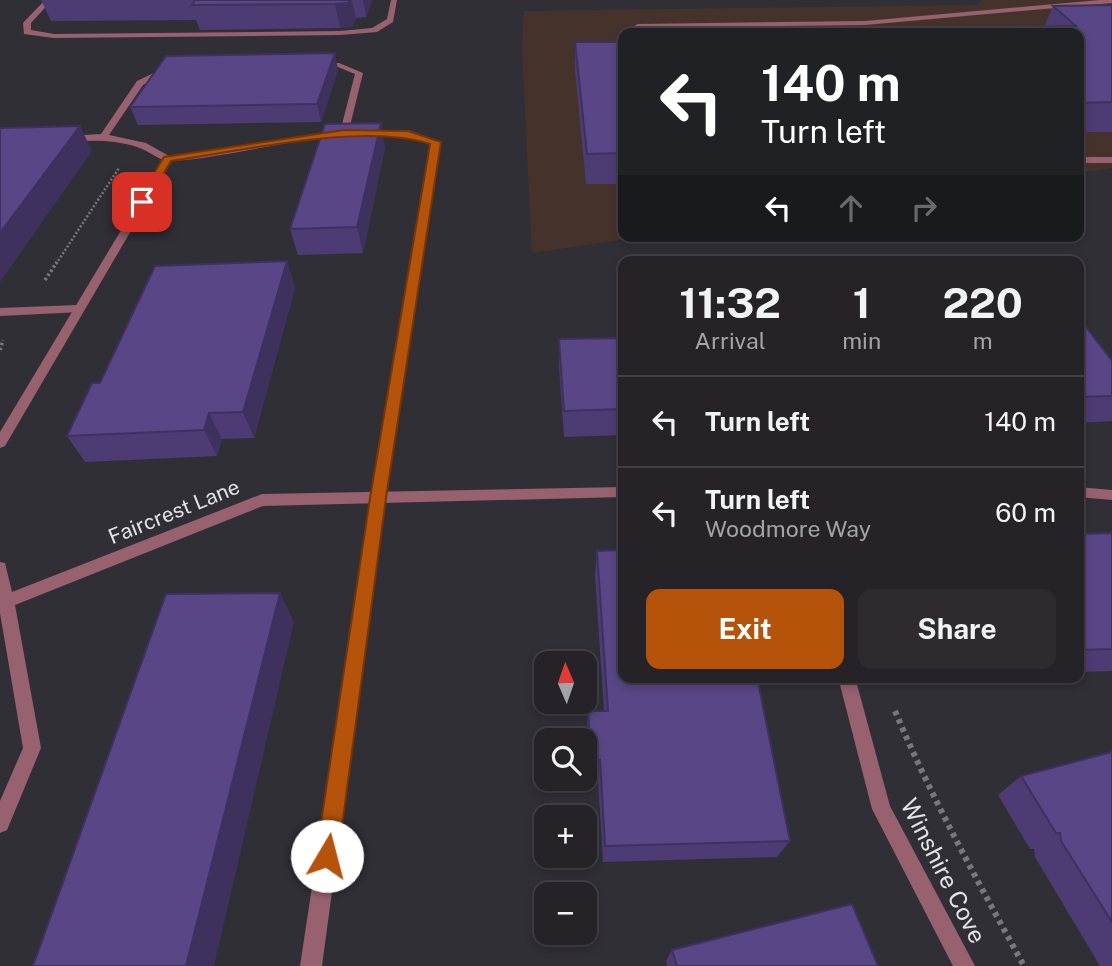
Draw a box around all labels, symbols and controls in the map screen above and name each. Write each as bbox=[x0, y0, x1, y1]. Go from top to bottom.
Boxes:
text: 140 m bbox=[761, 54, 901, 112]
icon: left bbox=[646, 56, 737, 147]
text: Turn left bbox=[761, 113, 886, 150]
pin bbox=[112, 172, 172, 232]
icon: arrive bbox=[123, 183, 161, 221]
icon: left bbox=[759, 189, 797, 227]
icon: ahead bbox=[832, 189, 870, 227]
icon: right bbox=[905, 189, 943, 227]
text: 11:32 bbox=[679, 278, 781, 327]
text: 1 bbox=[853, 278, 871, 327]
text: 220 bbox=[942, 278, 1023, 327]
text: Arrival bbox=[695, 327, 766, 354]
text: min bbox=[842, 327, 881, 354]
text: m bbox=[973, 327, 993, 354]
icon: left bbox=[646, 403, 684, 441]
text: Turn left bbox=[705, 406, 810, 437]
text: 140 m bbox=[984, 406, 1056, 437]
street label: Faircrest Lane bbox=[104, 474, 243, 549]
text: Turn left bbox=[705, 484, 810, 515]
icon: left bbox=[646, 494, 684, 532]
text: 60 m bbox=[995, 497, 1056, 528]
text: Woodmore Way bbox=[705, 515, 871, 542]
button: Exit bbox=[646, 589, 844, 669]
button: Share bbox=[858, 589, 1056, 669]
north arrow bbox=[534, 651, 597, 714]
map controls bbox=[534, 651, 597, 945]
button: search bbox=[534, 728, 597, 791]
street label: Winshire Cove bbox=[895, 794, 992, 948]
button: + bbox=[534, 805, 597, 868]
position arrow bbox=[290, 819, 364, 893]
button: − bbox=[534, 882, 597, 945]

